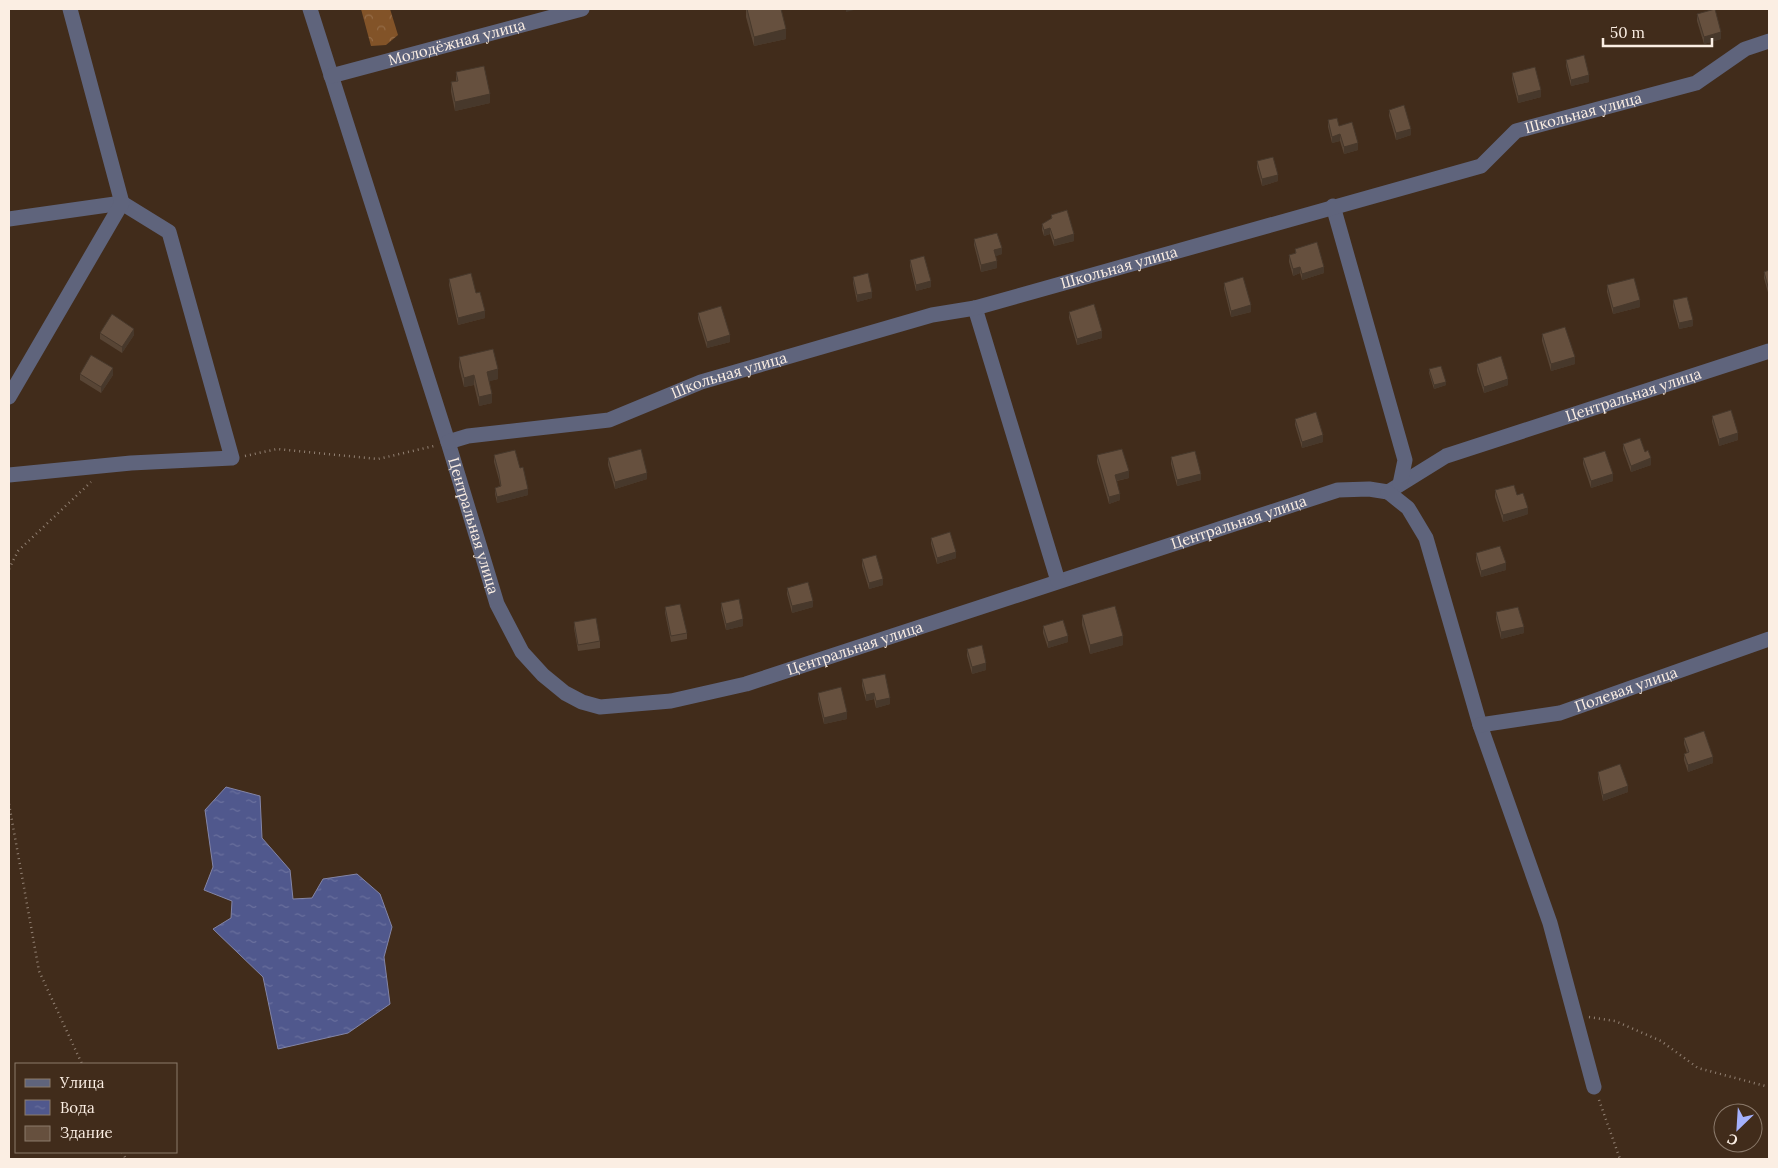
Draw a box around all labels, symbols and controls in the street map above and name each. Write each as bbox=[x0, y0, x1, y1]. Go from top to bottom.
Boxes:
street label: Молодёжная улица bbox=[386, 15, 527, 69]
scale bar bbox=[1603, 15, 1712, 47]
text: 50 m bbox=[1610, 23, 1645, 42]
street label: Школьная улица bbox=[1522, 88, 1644, 137]
street label: Школьная улица bbox=[1058, 242, 1180, 293]
street label: Школьная улица bbox=[668, 348, 789, 402]
street label: Центральная улица bbox=[1563, 364, 1704, 426]
street label: Центральная улица bbox=[444, 455, 504, 596]
street label: Центральная улица bbox=[1168, 491, 1309, 553]
street label: Центральная улица bbox=[784, 617, 925, 679]
street label: Полевая улица bbox=[1572, 662, 1680, 716]
legend bbox=[15, 1063, 178, 1153]
text: Улица bbox=[59, 1073, 105, 1092]
text: Вода bbox=[60, 1098, 95, 1117]
north arrow bbox=[1713, 1103, 1763, 1153]
text: Здание bbox=[60, 1123, 113, 1142]
text: С bbox=[1724, 1129, 1741, 1150]

